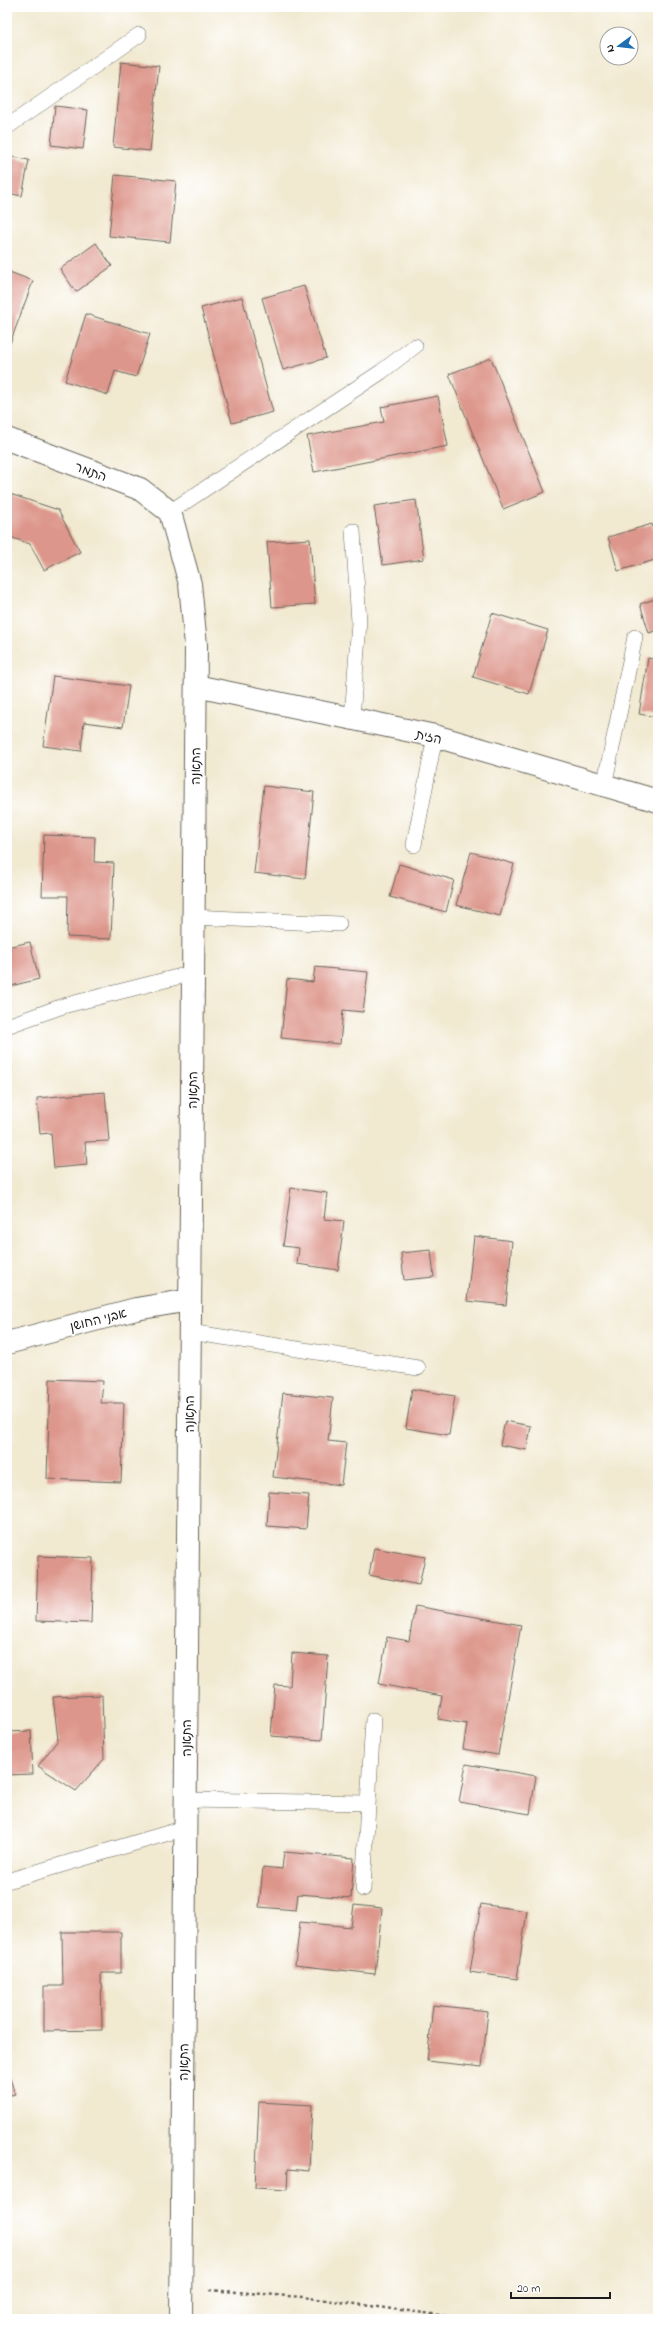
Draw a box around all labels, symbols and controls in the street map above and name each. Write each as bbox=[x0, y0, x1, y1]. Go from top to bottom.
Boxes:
north arrow bbox=[599, 26, 639, 66]
text: N bbox=[602, 43, 619, 54]
street label: התמר bbox=[72, 458, 109, 487]
street label: הזית bbox=[413, 725, 444, 750]
street label: התאנה bbox=[187, 747, 206, 785]
street label: התאנה bbox=[184, 1071, 203, 1109]
street label: אבני החושן bbox=[68, 1304, 129, 1337]
street label: התאנה bbox=[181, 1395, 200, 1433]
street label: התאנה bbox=[178, 1719, 197, 1757]
street label: התאנה bbox=[175, 2043, 194, 2081]
scale bar bbox=[511, 2274, 610, 2300]
text: 20 m bbox=[517, 2280, 540, 2298]

